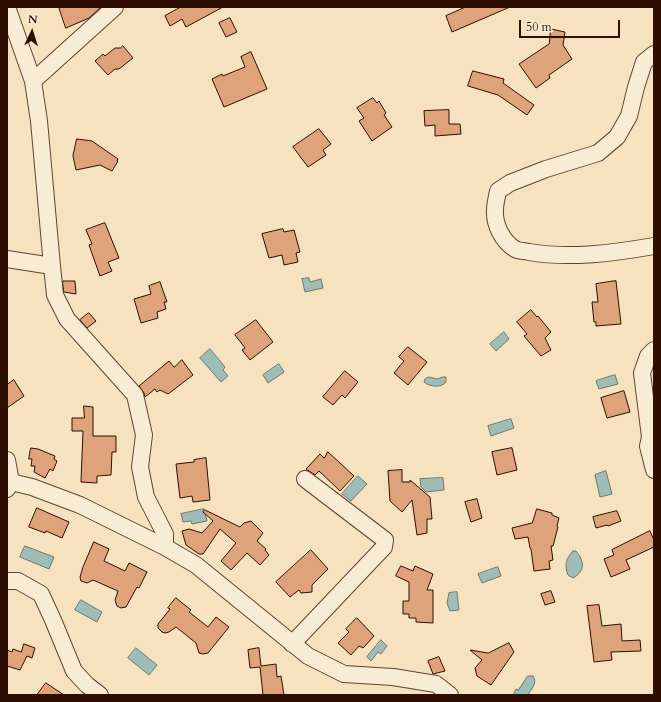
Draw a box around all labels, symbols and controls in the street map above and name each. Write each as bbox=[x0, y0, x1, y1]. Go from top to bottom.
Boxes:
north arrow bbox=[12, 12, 52, 52]
text: N bbox=[28, 12, 38, 27]
scale bar bbox=[521, 12, 622, 38]
text: 50 m bbox=[526, 19, 552, 35]

